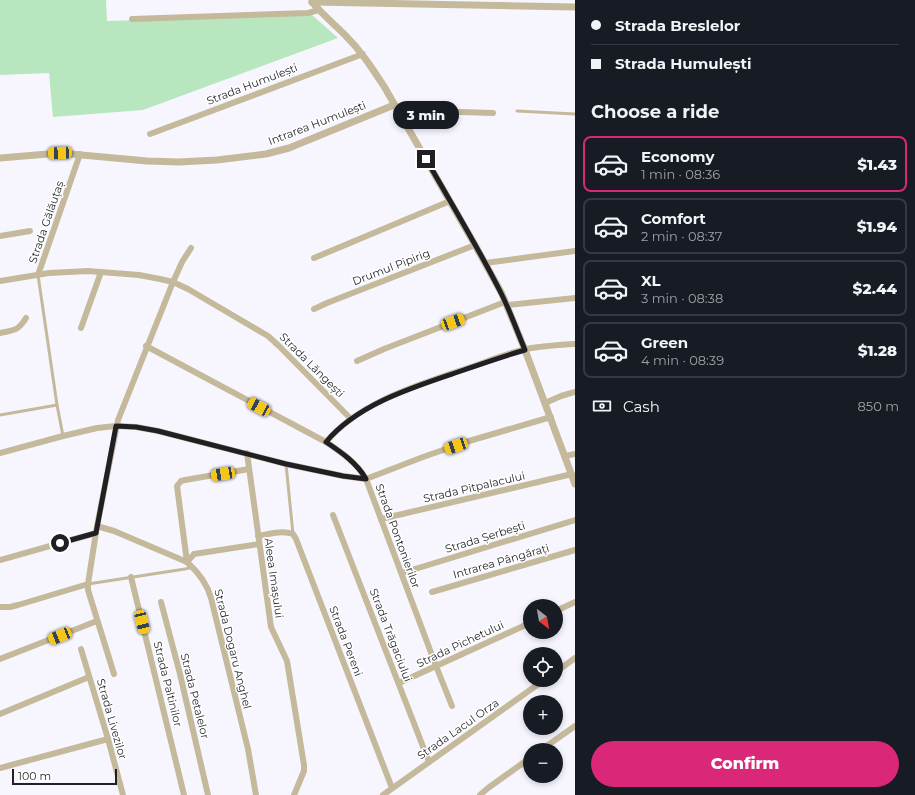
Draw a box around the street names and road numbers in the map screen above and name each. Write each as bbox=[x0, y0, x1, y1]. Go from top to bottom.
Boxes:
street label: Strada Humulești bbox=[205, 60, 300, 108]
street label: Intrarea Humulești bbox=[266, 98, 368, 148]
street label: Strada Gălăuțaș bbox=[25, 178, 67, 265]
street label: Drumul Pipirig bbox=[350, 246, 432, 288]
street label: Strada Lăngești bbox=[277, 330, 347, 400]
street label: Strada Pitpalacului bbox=[422, 468, 526, 506]
street label: Strada Pontonierilor bbox=[373, 482, 423, 590]
street label: Strada Șerbești bbox=[443, 518, 527, 556]
street label: Aleea Imașului bbox=[261, 537, 287, 619]
street label: Intrarea Pângărați bbox=[451, 541, 551, 581]
street label: Strada Trăgaciului bbox=[367, 586, 415, 684]
street label: Strada Dogaru Anghel bbox=[211, 588, 255, 710]
street label: Strada Pereni bbox=[326, 604, 366, 678]
street label: Strada Pichetului bbox=[414, 618, 506, 670]
street label: Strada Paltinilor bbox=[151, 640, 185, 728]
street label: Strada Petalelor bbox=[178, 652, 212, 740]
street label: Strada Livezilor bbox=[94, 677, 130, 761]
street label: Strada Lacul Orza bbox=[414, 696, 502, 762]

